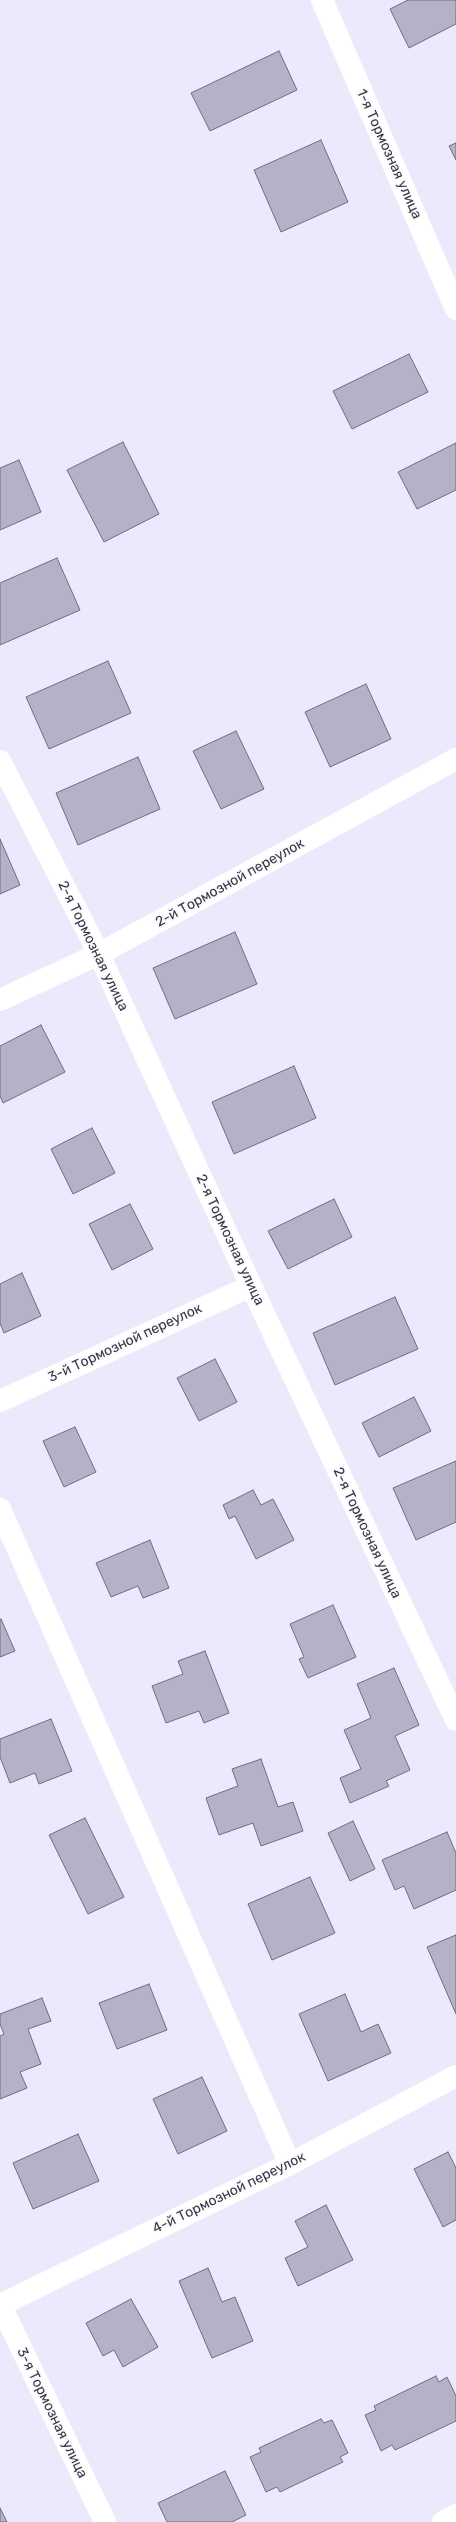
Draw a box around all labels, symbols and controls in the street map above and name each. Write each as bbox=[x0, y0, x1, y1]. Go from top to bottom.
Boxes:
street label: 1-я Тормозная улица bbox=[353, 86, 425, 222]
street label: 2-й Тормозной переулок bbox=[153, 835, 307, 931]
street label: 2-я Тормозная улица bbox=[54, 878, 132, 1014]
street label: 2-я Тормозная улица bbox=[192, 1172, 268, 1308]
street label: 3-й Тормозной переулок bbox=[45, 1300, 205, 1386]
street label: 2-я Тормозная улица bbox=[329, 1465, 405, 1601]
street label: 4-й Тормозной переулок bbox=[150, 2149, 308, 2237]
street label: 3-я Тормозная улица bbox=[13, 2345, 91, 2481]

